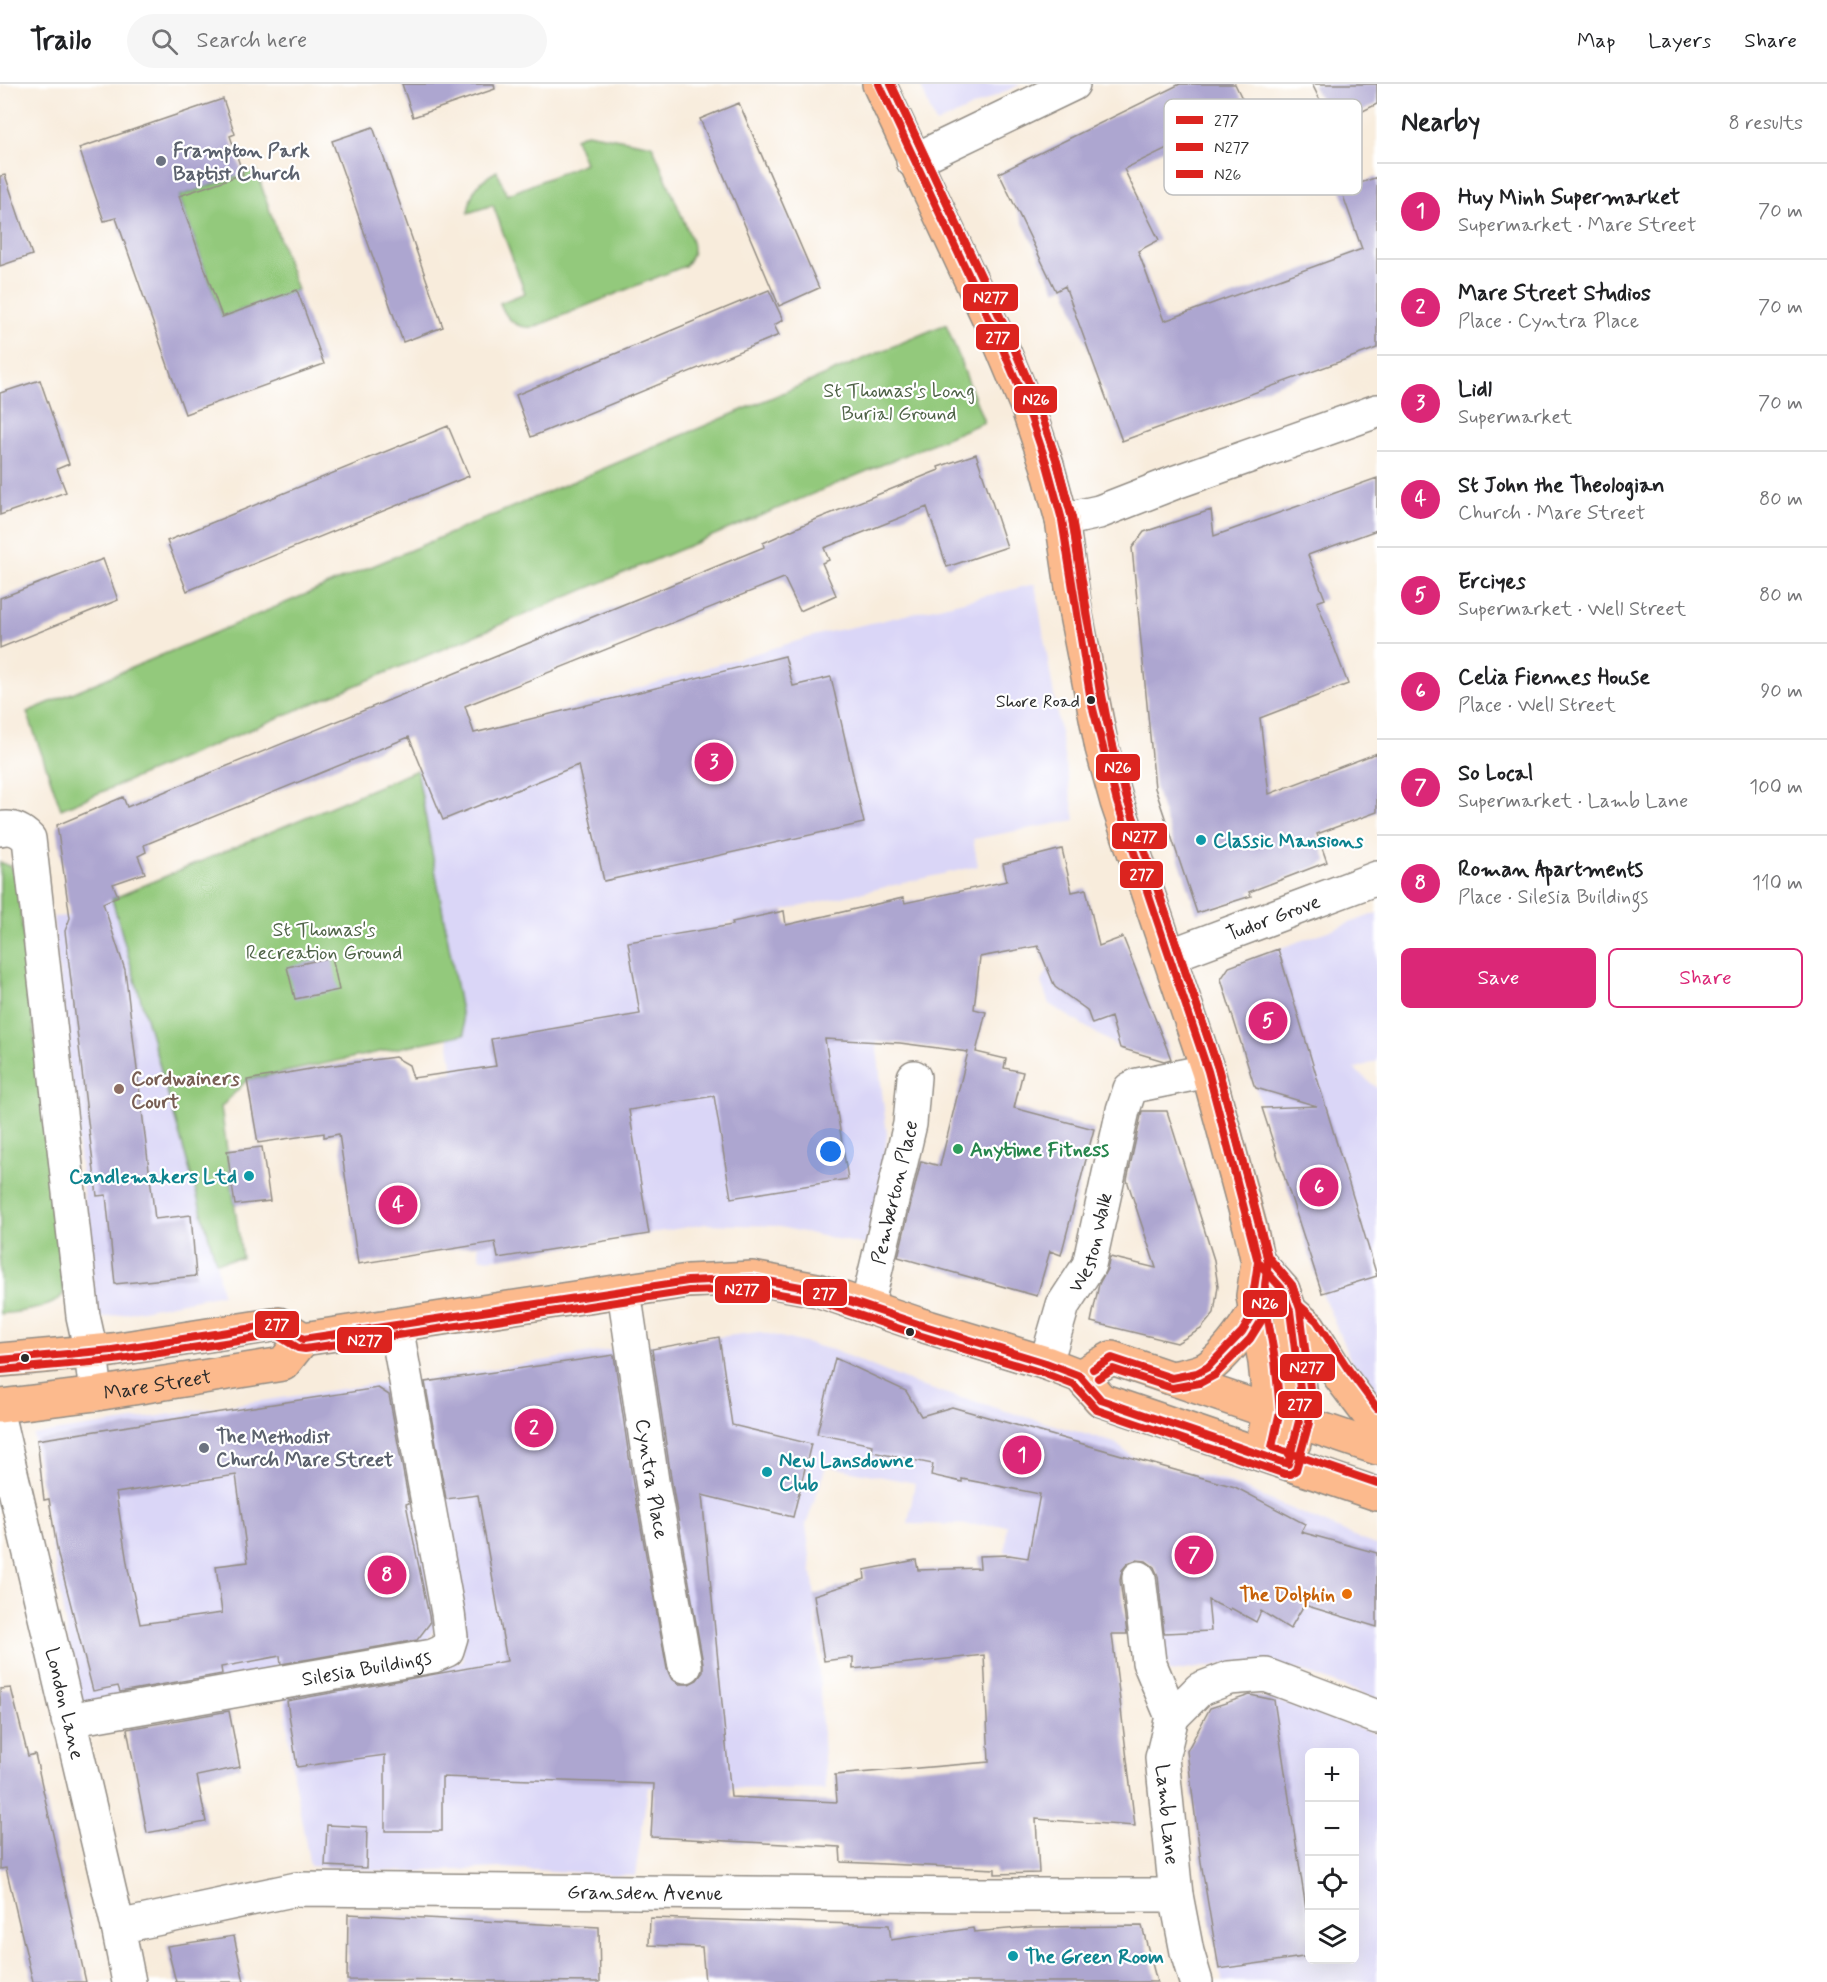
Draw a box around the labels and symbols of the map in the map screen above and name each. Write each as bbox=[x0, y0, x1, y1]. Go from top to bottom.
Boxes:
legend bbox=[1164, 99, 1362, 195]
text: 277 bbox=[1214, 111, 1239, 132]
place label: Frampton Park Baptist Church bbox=[173, 138, 310, 188]
text: N277 bbox=[1214, 138, 1250, 159]
marker: Frampton Park Baptist Church bbox=[154, 154, 168, 168]
text: N26 bbox=[1214, 165, 1241, 186]
line badge: N277 bbox=[962, 283, 1019, 312]
text: N277 bbox=[973, 288, 1009, 309]
line badge: 277 bbox=[975, 323, 1020, 351]
text: 277 bbox=[986, 328, 1010, 349]
park label: St Thomas's Long Burial Ground bbox=[823, 378, 975, 428]
line badge: N26 bbox=[1013, 385, 1058, 414]
text: N26 bbox=[1022, 390, 1050, 411]
place label: Shore Road bbox=[996, 690, 1080, 714]
marker: Shore Road bbox=[1085, 694, 1097, 706]
pin: 3 bbox=[694, 740, 734, 784]
line badge: N26 bbox=[1095, 753, 1141, 782]
text: N26 bbox=[1104, 758, 1132, 779]
line badge: N277 bbox=[1111, 822, 1168, 850]
text: N277 bbox=[1122, 827, 1158, 848]
place label: Classic Mansions bbox=[1213, 828, 1363, 855]
marker: Classic Mansions bbox=[1194, 833, 1208, 847]
line badge: 277 bbox=[1119, 860, 1164, 889]
text: 277 bbox=[1130, 865, 1154, 886]
street label: Tudor Grove bbox=[1223, 888, 1324, 948]
park label: St Thomas's Recreation Ground bbox=[246, 917, 402, 967]
pin: 5 bbox=[1248, 998, 1288, 1044]
place label: Cordwainers Court bbox=[131, 1066, 240, 1116]
marker: Cordwainers Court bbox=[112, 1082, 126, 1096]
street label: Pemberton Place bbox=[865, 1118, 925, 1267]
your location bbox=[816, 1137, 845, 1166]
place label: Anytime Fitness bbox=[970, 1137, 1109, 1164]
marker: Anytime Fitness bbox=[951, 1142, 965, 1156]
place label: Candlemakers Ltd bbox=[69, 1164, 237, 1191]
pin: 6 bbox=[1300, 1164, 1338, 1210]
marker: Candlemakers Ltd bbox=[242, 1169, 256, 1183]
pin: 4 bbox=[378, 1182, 418, 1228]
street label: Weston Walk bbox=[1063, 1190, 1119, 1298]
line badge: N277 bbox=[714, 1275, 771, 1304]
line badge: 277 bbox=[802, 1278, 848, 1307]
text: N277 bbox=[724, 1280, 760, 1301]
text: 277 bbox=[813, 1284, 837, 1305]
line badge: N26 bbox=[1242, 1289, 1288, 1318]
text: N26 bbox=[1251, 1294, 1279, 1315]
line badge: 277 bbox=[254, 1310, 300, 1339]
text: 277 bbox=[265, 1315, 289, 1336]
line badge: N277 bbox=[336, 1326, 393, 1354]
unlabelled marker bbox=[904, 1326, 916, 1338]
text: N277 bbox=[347, 1331, 383, 1352]
unlabelled marker bbox=[19, 1352, 31, 1364]
line badge: N277 bbox=[1279, 1353, 1336, 1382]
text: N277 bbox=[1289, 1358, 1325, 1379]
street label: Mare Street bbox=[102, 1364, 214, 1408]
line badge: 277 bbox=[1277, 1390, 1323, 1419]
text: 277 bbox=[1288, 1395, 1312, 1416]
pin: 2 bbox=[514, 1406, 554, 1450]
street label: Cyntra Place bbox=[628, 1417, 674, 1542]
place label: The Methodist Church Mare Street bbox=[216, 1424, 394, 1474]
pin: 1 bbox=[1002, 1432, 1042, 1478]
marker: The Methodist Church Mare Street bbox=[197, 1441, 211, 1455]
place label: New Lansdowne Club bbox=[779, 1448, 914, 1498]
marker: New Lansdowne Club bbox=[760, 1465, 774, 1479]
pin: 7 bbox=[1174, 1532, 1214, 1578]
pin: 8 bbox=[368, 1552, 406, 1598]
place label: The Dolphin bbox=[1239, 1582, 1335, 1609]
marker: The Dolphin bbox=[1340, 1587, 1354, 1601]
street label: London Lane bbox=[38, 1645, 90, 1763]
street label: Silesia Buildings bbox=[300, 1645, 434, 1694]
street label: Lamb Lane bbox=[1148, 1763, 1185, 1866]
street label: Gransden Avenue bbox=[567, 1879, 723, 1908]
place label: The Green Room bbox=[1025, 1944, 1164, 1971]
marker: The Green Room bbox=[1006, 1949, 1020, 1963]

